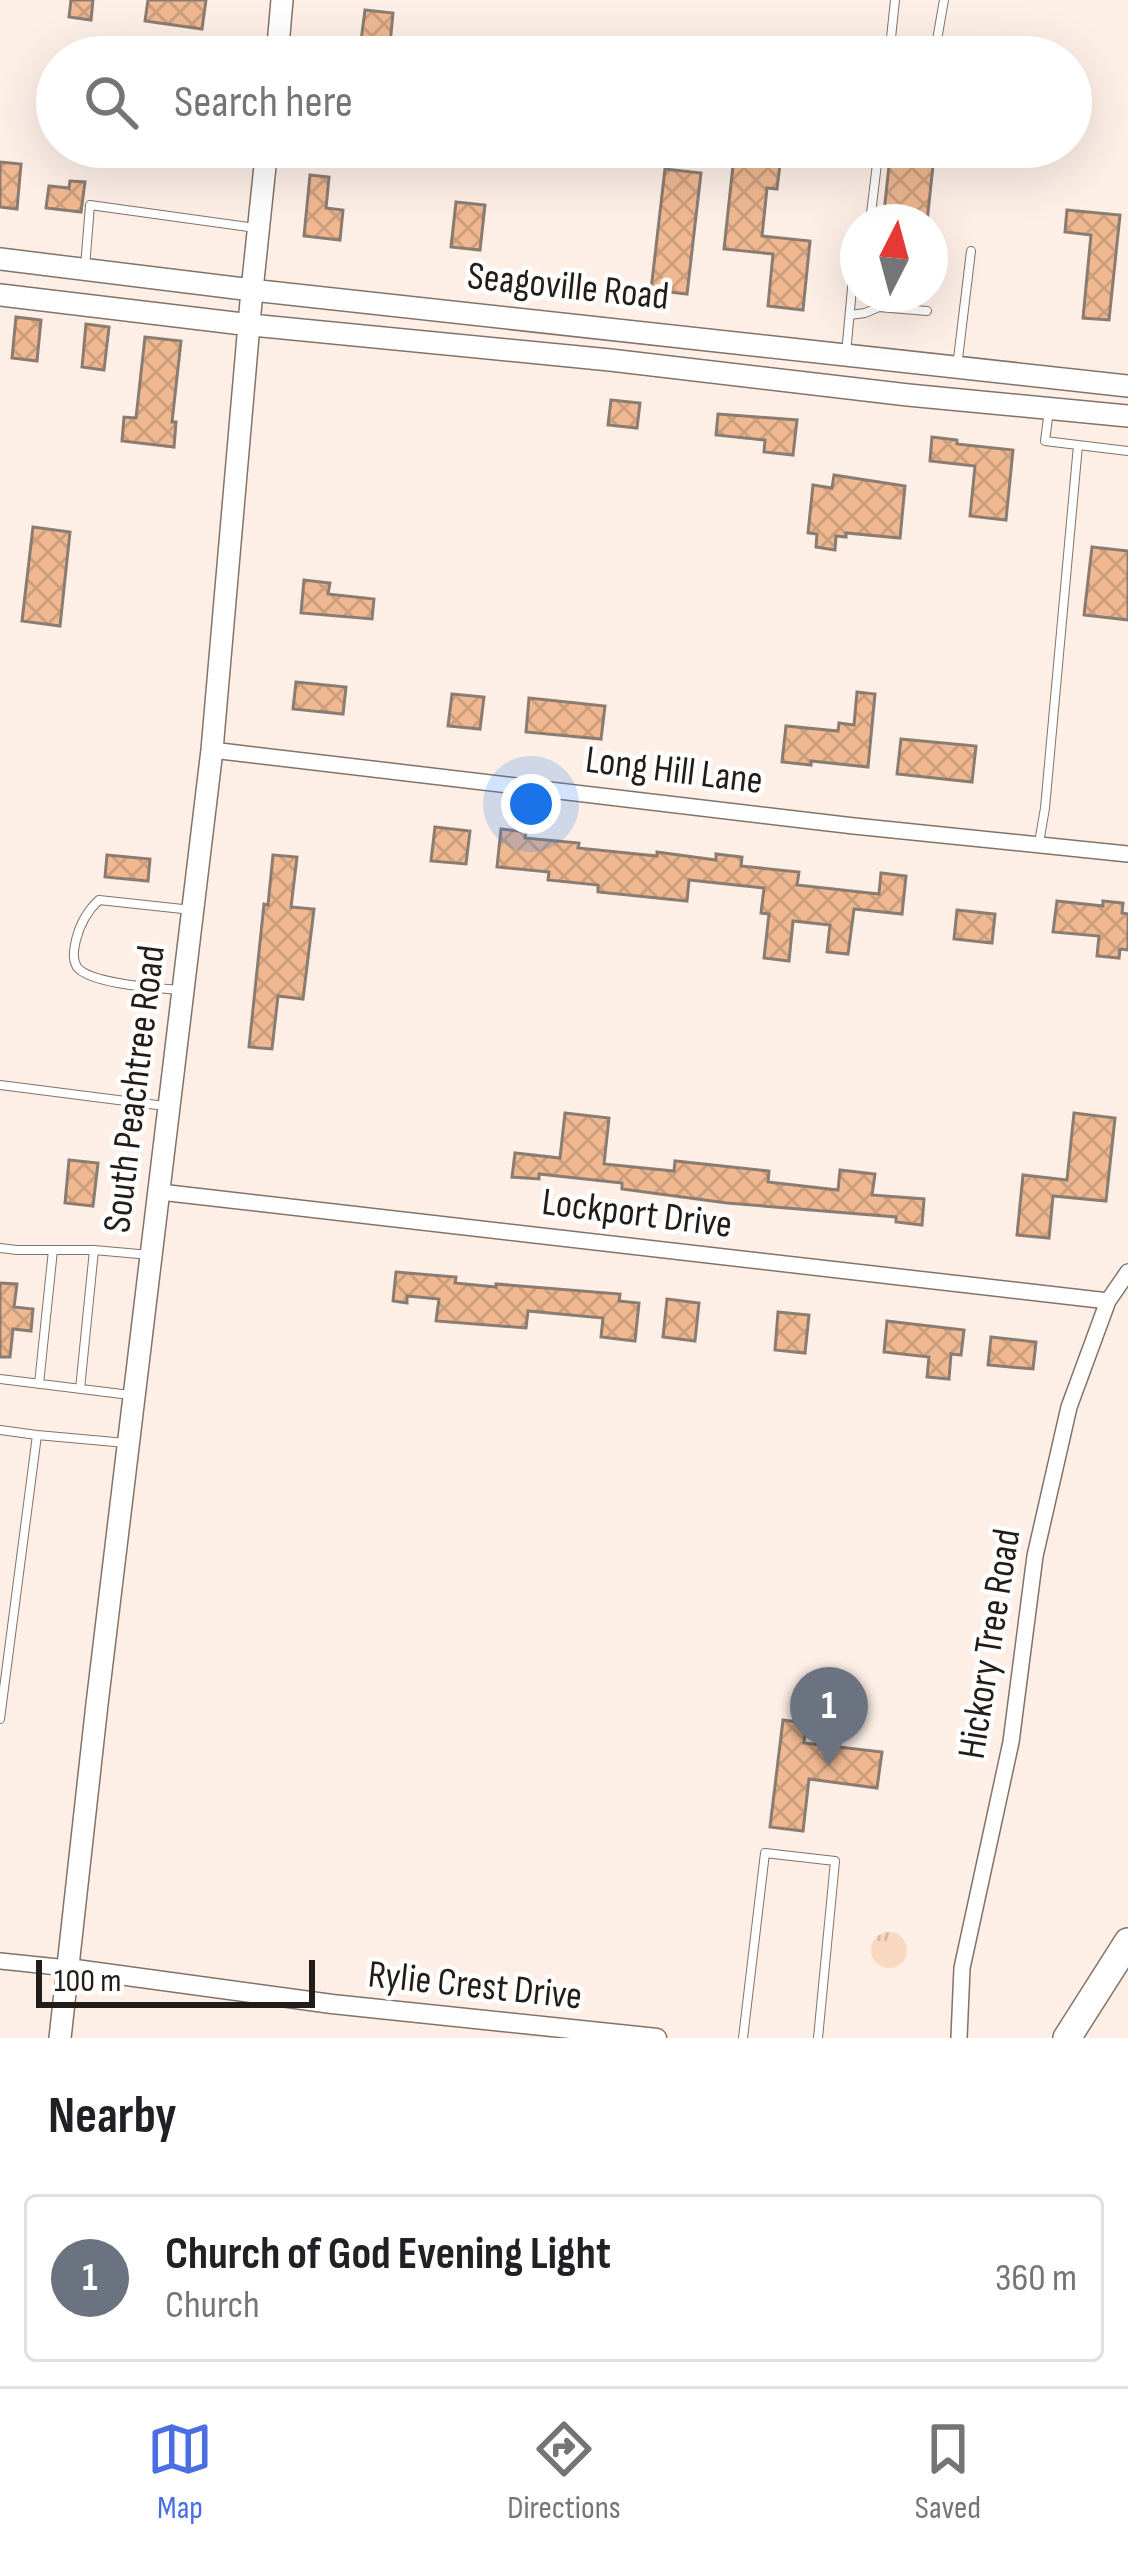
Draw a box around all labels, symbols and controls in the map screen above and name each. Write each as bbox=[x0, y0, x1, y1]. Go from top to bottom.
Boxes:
search box bbox=[36, 36, 1092, 168]
icon: search bbox=[78, 69, 144, 135]
text: Search here bbox=[174, 75, 353, 130]
north arrow bbox=[840, 204, 948, 312]
street label: Seagoville Road bbox=[465, 253, 671, 321]
street label: Long Hill Lane bbox=[583, 737, 765, 805]
your location bbox=[501, 774, 561, 834]
street label: South Peachtree Road bbox=[94, 943, 176, 1235]
street label: Lockport Drive bbox=[539, 1179, 735, 1249]
street label: Hickory Tree Road bbox=[949, 1526, 1031, 1762]
pin: 1 bbox=[790, 1667, 868, 1766]
street label: Rylie Crest Drive bbox=[366, 1951, 584, 2021]
scale bar bbox=[36, 1954, 315, 2007]
text: 100 m bbox=[54, 1961, 121, 2001]
text: Nearby bbox=[48, 2086, 177, 2147]
text: Church of God Evening Light bbox=[165, 2227, 611, 2282]
text: 1 bbox=[82, 2255, 98, 2302]
text: 360 m bbox=[995, 2255, 1077, 2302]
text: Church bbox=[165, 2282, 260, 2329]
tab: Map bbox=[147, 2416, 213, 2528]
tab: Directions bbox=[507, 2416, 621, 2528]
tab: Saved bbox=[915, 2416, 981, 2528]

